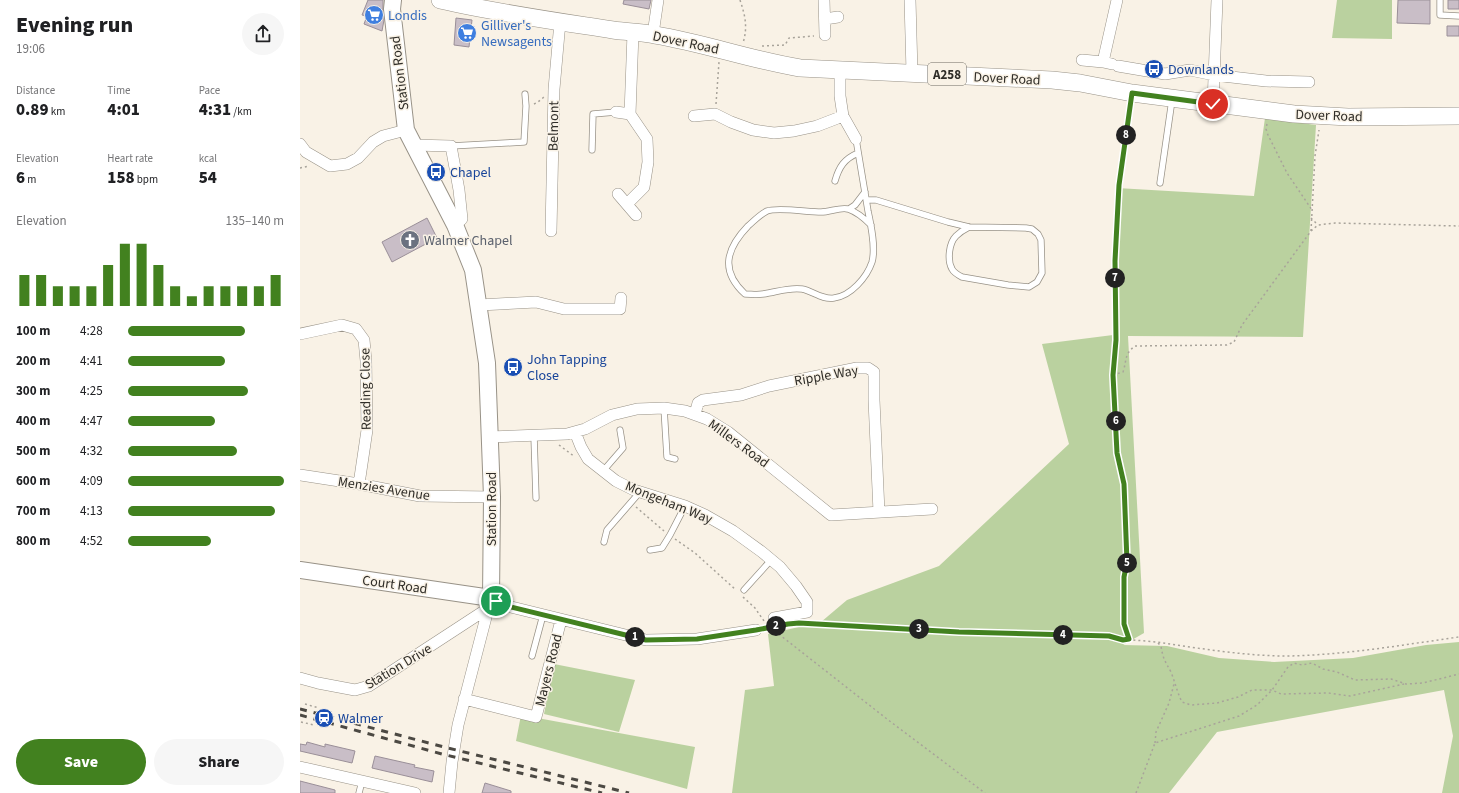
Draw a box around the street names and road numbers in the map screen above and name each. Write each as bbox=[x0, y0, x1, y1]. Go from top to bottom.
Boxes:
street label: Dover Road bbox=[651, 26, 721, 60]
street label: Station Road bbox=[386, 35, 414, 111]
road number: A258 bbox=[928, 63, 966, 85]
street label: Dover Road bbox=[973, 67, 1041, 91]
street label: Belmont bbox=[544, 100, 564, 151]
street label: Dover Road bbox=[1295, 105, 1363, 127]
street label: Reading Close bbox=[355, 348, 377, 430]
street label: Ripple Way bbox=[793, 360, 860, 391]
street label: Millers Road bbox=[704, 415, 773, 473]
street label: Menzies Avenue bbox=[336, 472, 431, 506]
street label: Station Road bbox=[482, 472, 502, 546]
street label: Mongeham Way bbox=[622, 476, 716, 530]
street label: Court Road bbox=[361, 571, 429, 599]
street label: Mayers Road bbox=[530, 632, 568, 709]
street label: Station Drive bbox=[361, 639, 436, 695]

